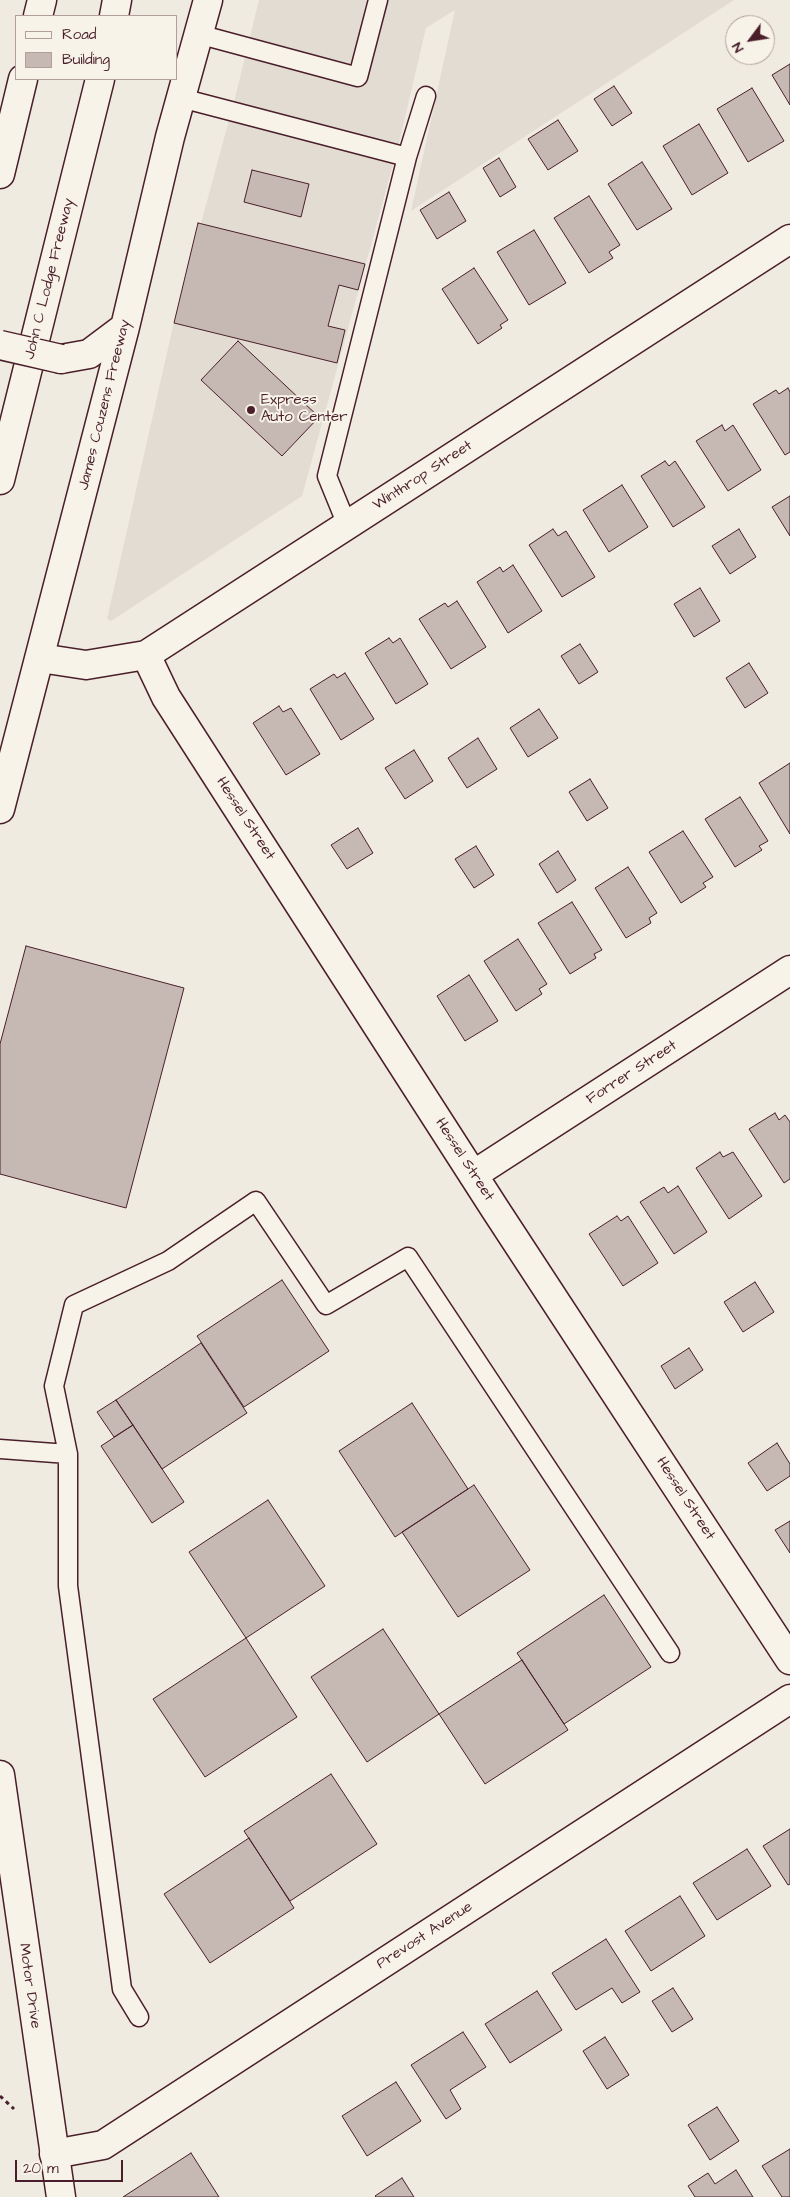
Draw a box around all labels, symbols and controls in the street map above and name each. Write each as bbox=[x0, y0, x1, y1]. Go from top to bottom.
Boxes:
legend bbox=[15, 15, 178, 80]
north arrow bbox=[725, 15, 775, 65]
text: Road bbox=[62, 24, 96, 45]
text: N bbox=[727, 38, 749, 56]
text: Building bbox=[62, 49, 110, 70]
street label: John C Lodge Freeway bbox=[21, 197, 79, 361]
street label: James Couzens Freeway bbox=[75, 318, 135, 492]
place label: Express Auto Center bbox=[261, 392, 347, 427]
marker: Express Auto Center bbox=[245, 404, 257, 416]
street label: Winthrop Street bbox=[370, 437, 476, 515]
street label: Hessel Street bbox=[212, 774, 278, 864]
street label: Forrer Street bbox=[583, 1037, 681, 1109]
street label: Hessel Street bbox=[431, 1115, 497, 1205]
street label: Hessel Street bbox=[652, 1454, 718, 1544]
street label: Prevost Avenue bbox=[374, 1898, 476, 1974]
street label: Motor Drive bbox=[14, 1942, 44, 2030]
scale bar bbox=[18, 2150, 125, 2182]
text: 20 m bbox=[23, 2158, 59, 2179]

